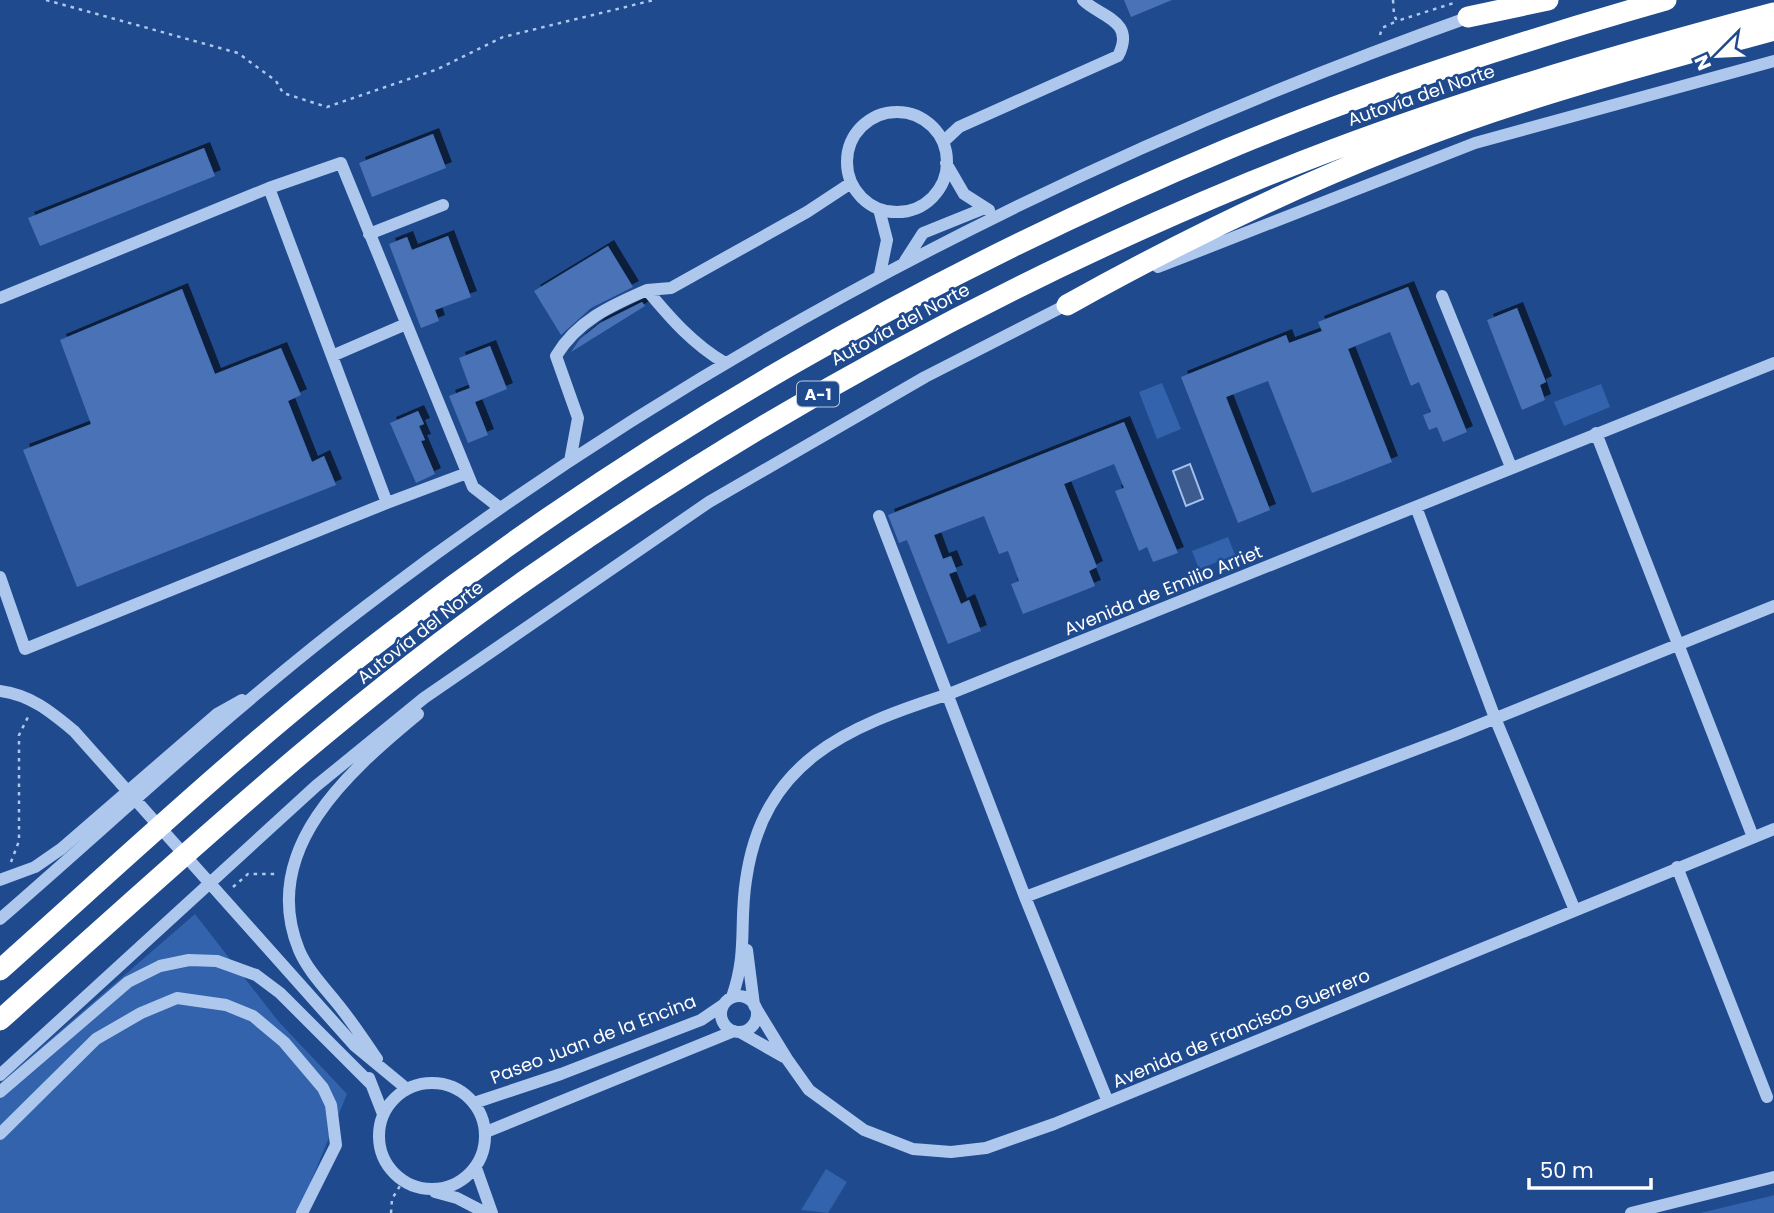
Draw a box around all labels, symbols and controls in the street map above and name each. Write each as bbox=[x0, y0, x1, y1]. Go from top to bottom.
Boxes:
north arrow bbox=[1683, 21, 1753, 91]
text: N bbox=[1688, 51, 1718, 75]
street label: Autovía del Norte bbox=[1344, 58, 1498, 132]
street label: Autovía del Norte bbox=[826, 277, 974, 371]
road number: A-1 bbox=[797, 382, 839, 406]
street label: Avenida de Emilio Arriet bbox=[1060, 539, 1266, 641]
street label: Autovía del Norte bbox=[351, 575, 489, 689]
street label: Avenida de Francisco Guerrero bbox=[1108, 962, 1374, 1094]
street label: Paseo Juan de la Encina bbox=[487, 988, 699, 1090]
scale bar bbox=[1529, 1146, 1652, 1190]
text: 50 m bbox=[1540, 1156, 1594, 1185]

